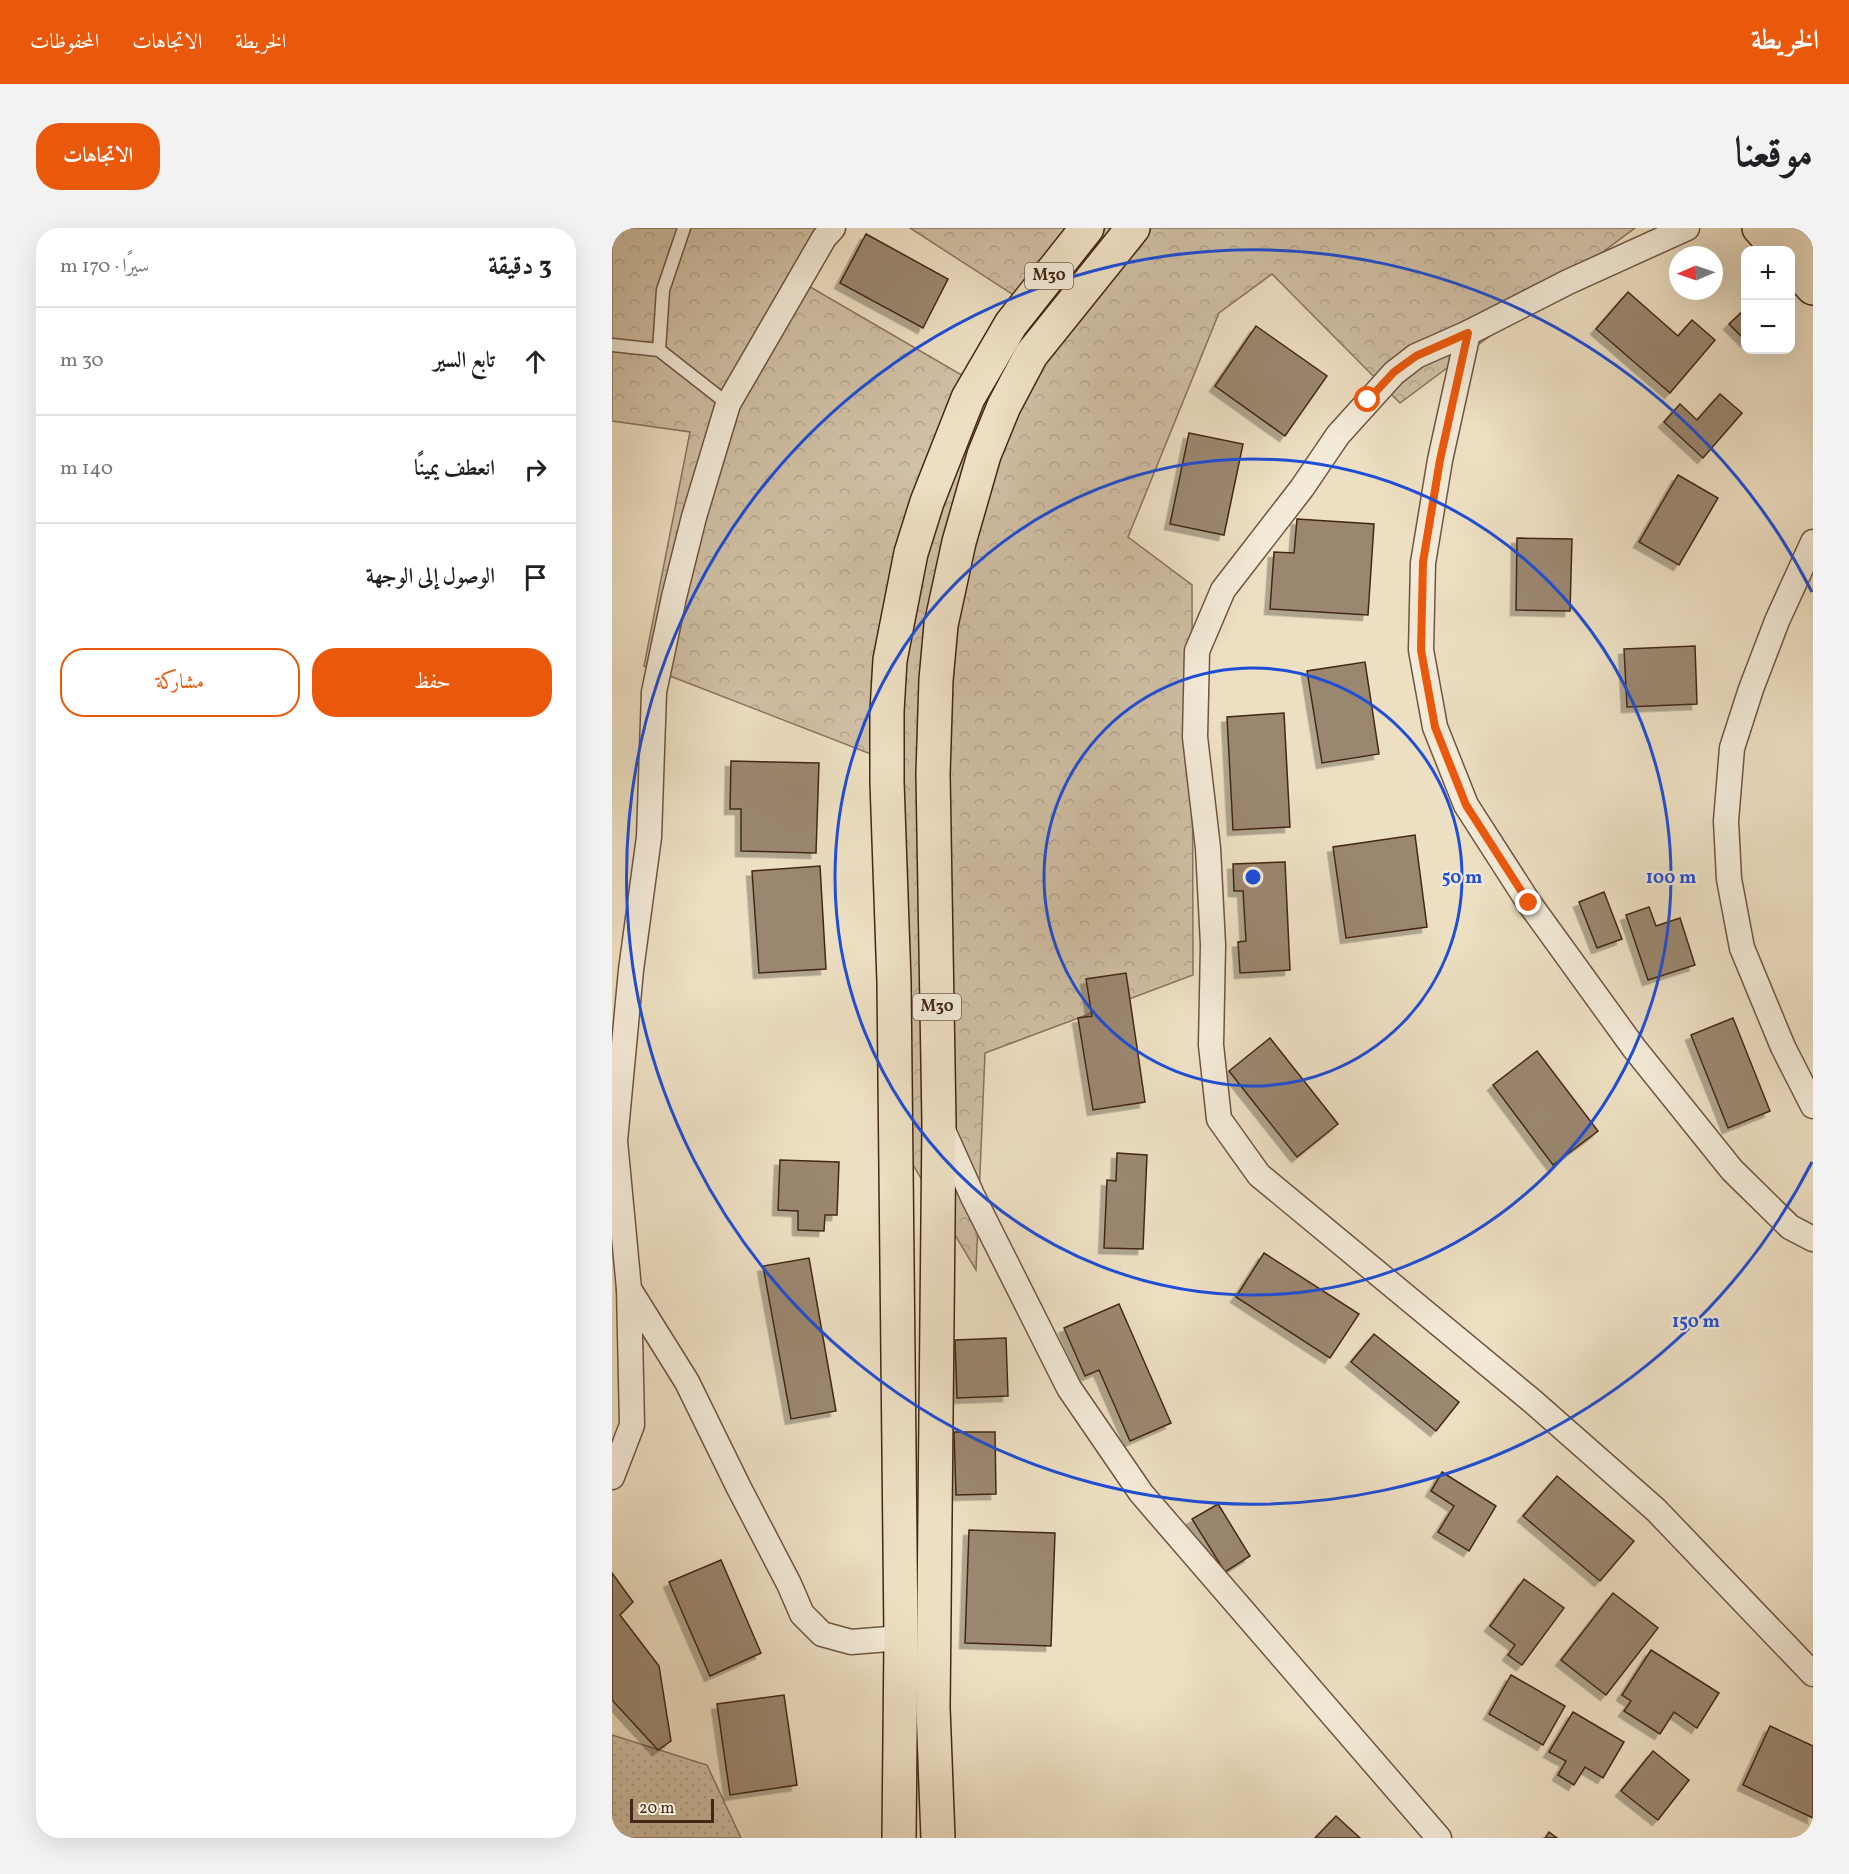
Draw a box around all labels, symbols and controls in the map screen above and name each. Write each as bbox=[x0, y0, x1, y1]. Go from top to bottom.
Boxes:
text: الخريطة bbox=[1751, 22, 1819, 61]
text: المحفوظات bbox=[30, 28, 99, 57]
text: الاتجاهات bbox=[132, 28, 202, 57]
text: الخريطة bbox=[235, 28, 286, 57]
button: الاتجاهات bbox=[36, 123, 160, 190]
text: موقعنا bbox=[1735, 126, 1813, 185]
north arrow bbox=[1669, 246, 1723, 300]
map controls bbox=[1741, 246, 1795, 354]
button: + bbox=[1741, 246, 1795, 300]
text: 3 دقيقة bbox=[488, 249, 552, 285]
text: سيرًا · 170 m bbox=[60, 253, 149, 281]
road number: M30 bbox=[1025, 263, 1073, 289]
button: − bbox=[1741, 300, 1795, 354]
icon: ahead bbox=[519, 345, 552, 378]
text: تابع السير bbox=[433, 346, 495, 377]
text: 30 m bbox=[60, 347, 104, 375]
route start bbox=[1354, 386, 1380, 412]
icon: right bbox=[519, 453, 552, 486]
text: انعطف يمينًا bbox=[414, 454, 495, 485]
text: 140 m bbox=[60, 455, 113, 483]
icon: arrive bbox=[519, 561, 552, 594]
text: الوصول إلى الوجهة bbox=[366, 562, 495, 593]
button: مشاركة bbox=[60, 648, 300, 717]
button: حفظ bbox=[312, 648, 552, 717]
text: 50 m bbox=[1442, 866, 1482, 891]
text: 100 m bbox=[1646, 866, 1696, 891]
centre of rings bbox=[1243, 867, 1263, 887]
route end bbox=[1515, 889, 1541, 915]
road number: M30 bbox=[913, 994, 961, 1020]
text: 150 m bbox=[1672, 1310, 1720, 1335]
scale bar bbox=[630, 1796, 714, 1824]
text: 20 m bbox=[639, 1798, 674, 1820]

